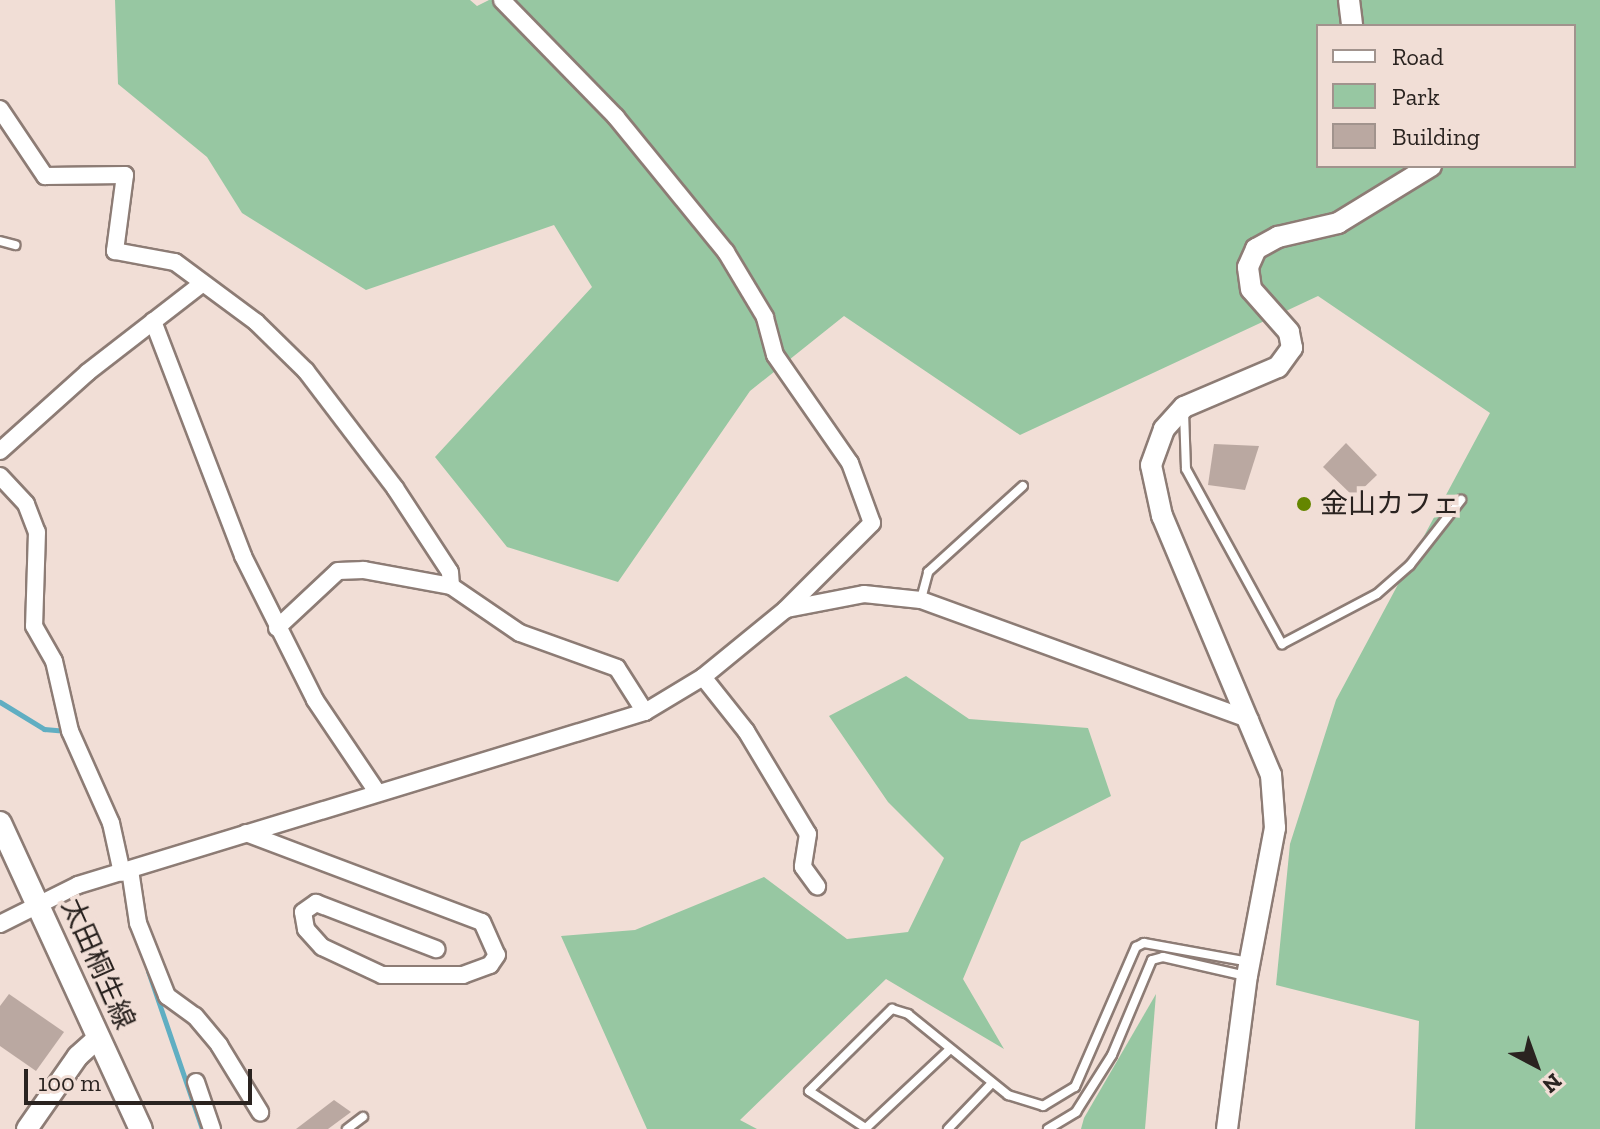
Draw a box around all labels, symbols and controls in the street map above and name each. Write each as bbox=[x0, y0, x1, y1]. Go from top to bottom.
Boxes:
legend bbox=[1316, 24, 1576, 168]
text: Road bbox=[1392, 42, 1444, 71]
text: Park bbox=[1392, 82, 1440, 111]
text: Building bbox=[1392, 122, 1480, 151]
place label: 金山カフェ bbox=[1320, 487, 1460, 521]
marker: 金山カフェ bbox=[1295, 495, 1313, 513]
street label: 太田桐生線 bbox=[54, 893, 142, 1035]
north arrow bbox=[1496, 1025, 1576, 1105]
scale bar bbox=[28, 1053, 256, 1103]
text: 100 m bbox=[38, 1068, 101, 1097]
text: N bbox=[1537, 1068, 1567, 1099]

